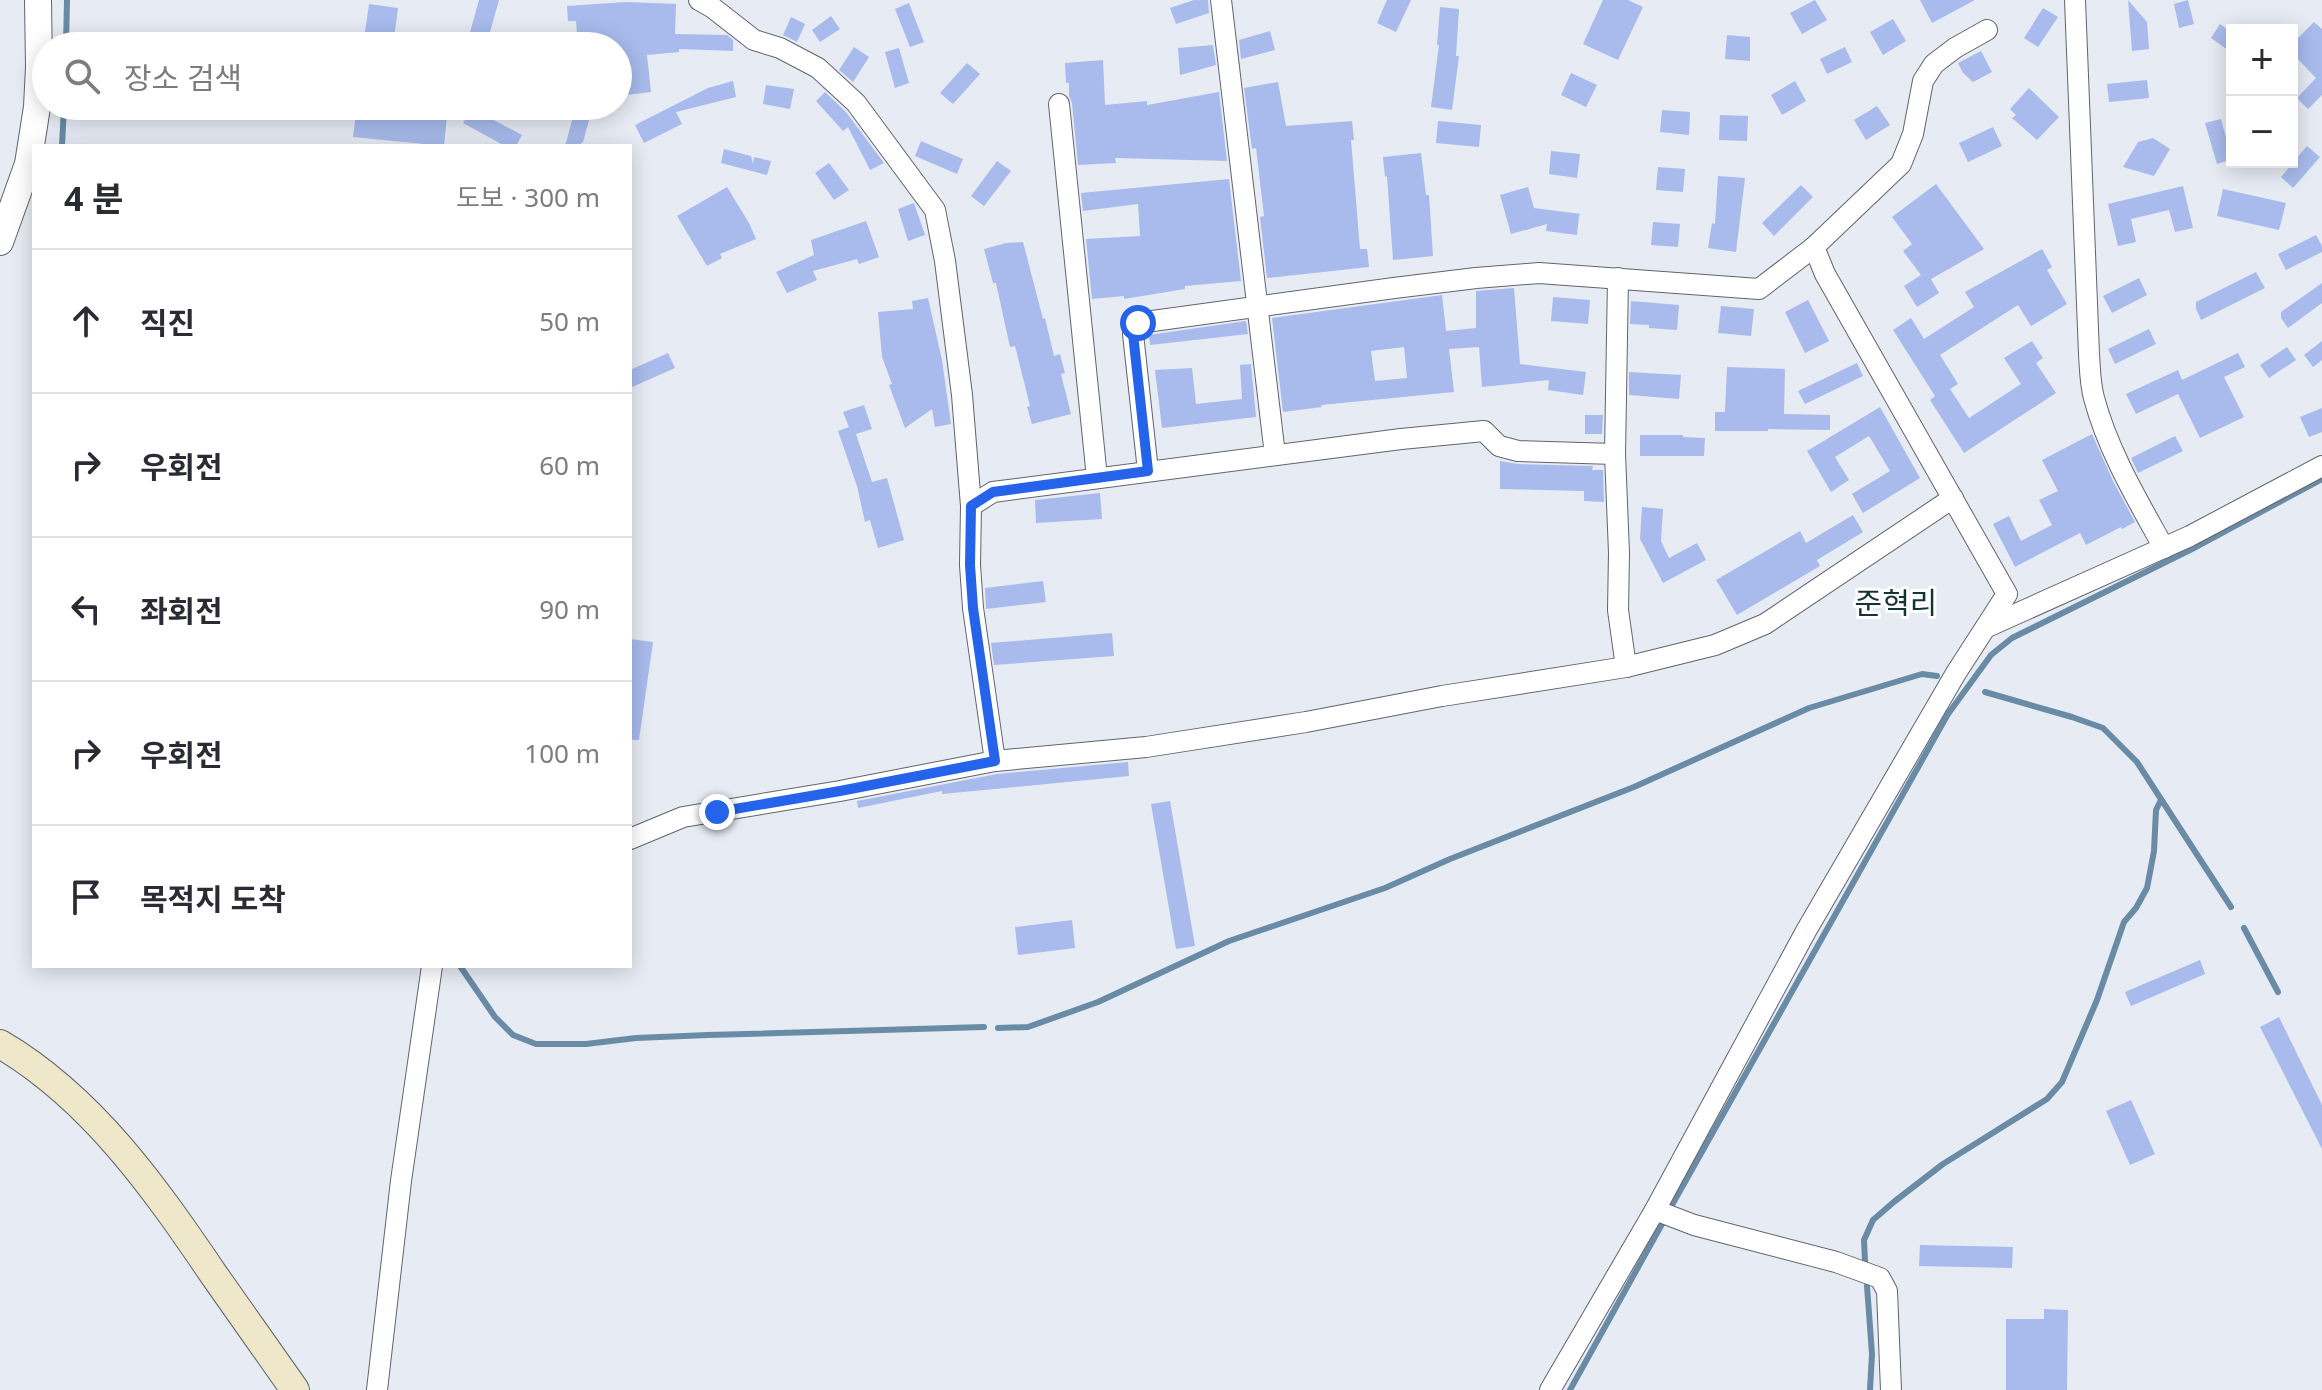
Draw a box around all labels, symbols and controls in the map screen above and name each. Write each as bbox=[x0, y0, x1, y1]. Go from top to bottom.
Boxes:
map controls bbox=[2226, 24, 2298, 168]
button: + bbox=[2226, 24, 2298, 96]
search box bbox=[32, 32, 632, 120]
icon: search bbox=[60, 54, 104, 98]
text: 장소 검색 bbox=[124, 57, 242, 98]
button: − bbox=[2226, 96, 2298, 168]
text: 4 분 bbox=[64, 175, 124, 221]
text: 도보 · 300 m bbox=[456, 179, 600, 215]
icon: ahead bbox=[64, 299, 108, 343]
text: 직진 bbox=[140, 302, 195, 343]
text: 50 m bbox=[539, 303, 600, 339]
route start bbox=[1120, 305, 1156, 341]
icon: right bbox=[64, 443, 108, 487]
text: 우회전 bbox=[140, 446, 223, 487]
text: 60 m bbox=[539, 447, 600, 483]
district label: 준혁리 bbox=[1855, 582, 1937, 623]
icon: left bbox=[64, 587, 108, 631]
text: 좌회전 bbox=[140, 590, 223, 631]
text: 90 m bbox=[539, 591, 600, 627]
icon: right bbox=[64, 731, 108, 775]
text: 우회전 bbox=[140, 734, 223, 775]
text: 100 m bbox=[524, 735, 600, 771]
route end bbox=[699, 794, 735, 830]
icon: arrive bbox=[64, 875, 108, 919]
text: 목적지 도착 bbox=[140, 878, 286, 919]

